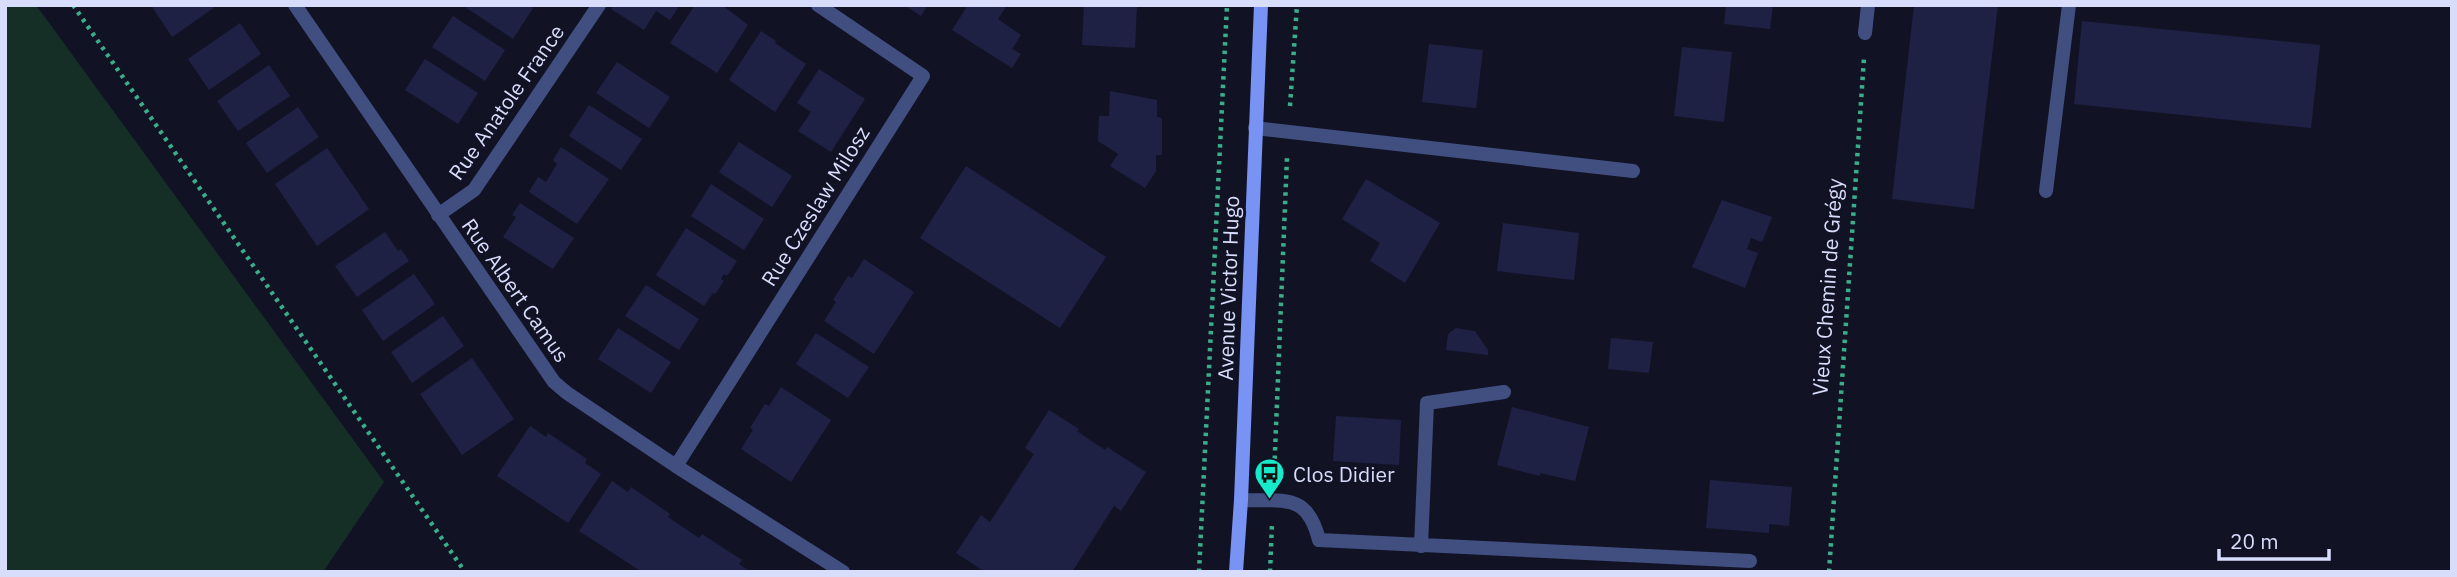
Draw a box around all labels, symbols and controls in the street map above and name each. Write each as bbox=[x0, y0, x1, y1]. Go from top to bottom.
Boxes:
street label: Rue Anatole France bbox=[442, 19, 570, 185]
street label: Rue Czeslaw Milosz bbox=[754, 120, 876, 291]
street label: Vieux Chemin de Grégy bbox=[1805, 177, 1849, 397]
street label: Avenue Victor Hugo bbox=[1211, 195, 1245, 381]
street label: Rue Albert Camus bbox=[456, 213, 576, 367]
bus stop icon: Clos Didier bbox=[1253, 457, 1287, 501]
place label: Clos Didier bbox=[1293, 460, 1395, 488]
scale bar bbox=[2219, 518, 2329, 562]
text: 20 m bbox=[2230, 527, 2279, 555]

